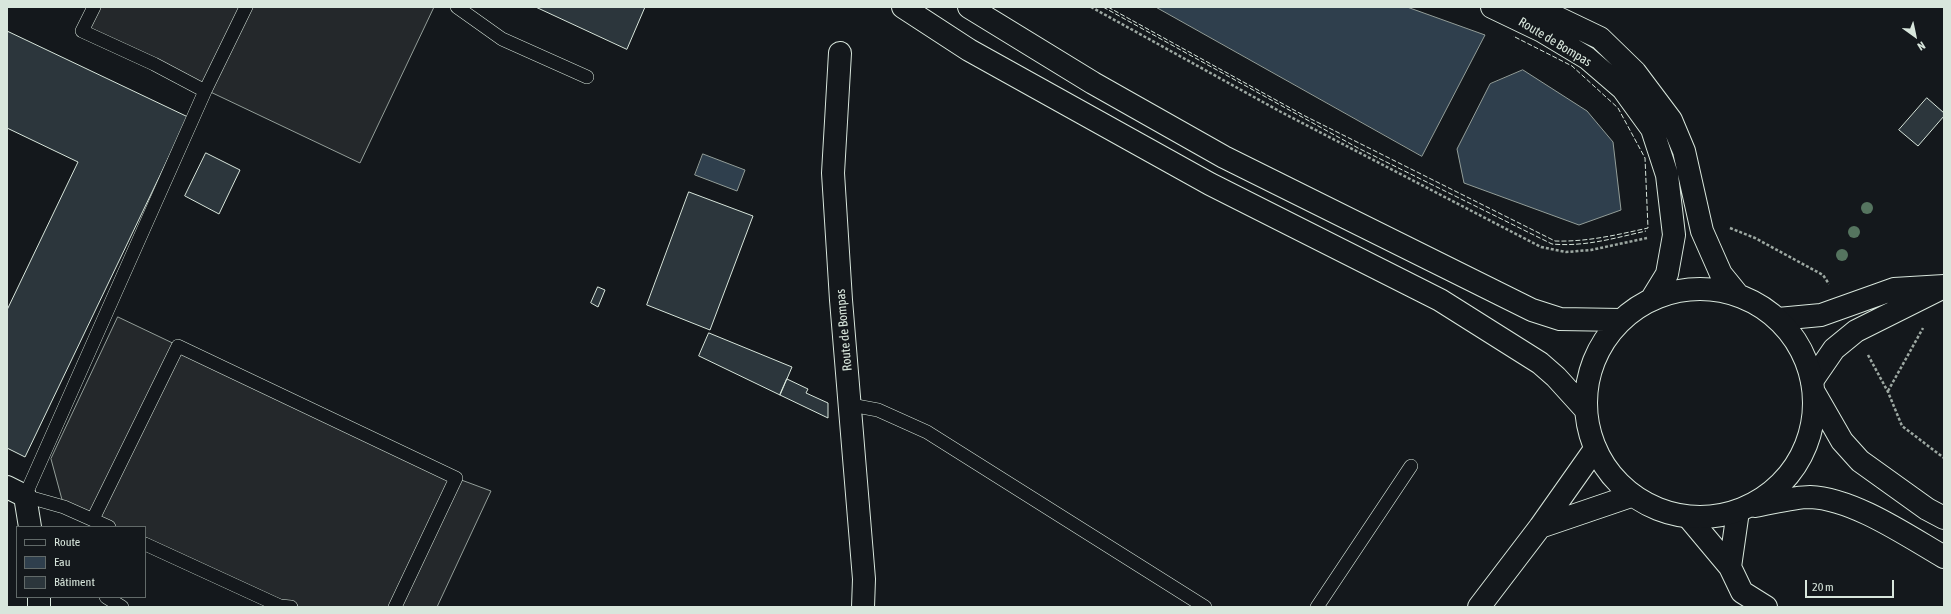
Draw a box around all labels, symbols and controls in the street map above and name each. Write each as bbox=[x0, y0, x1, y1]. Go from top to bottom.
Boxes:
street label: Route de Bompas bbox=[1516, 14, 1594, 70]
north arrow bbox=[1895, 16, 1935, 56]
text: N bbox=[1916, 39, 1928, 53]
street label: Route de Bompas bbox=[833, 288, 855, 372]
legend bbox=[16, 526, 146, 598]
text: Route bbox=[54, 535, 80, 549]
text: Eau bbox=[54, 555, 71, 569]
scale bar bbox=[1807, 572, 1896, 598]
text: Bâtiment bbox=[54, 575, 95, 589]
text: 20 m bbox=[1812, 580, 1834, 594]

